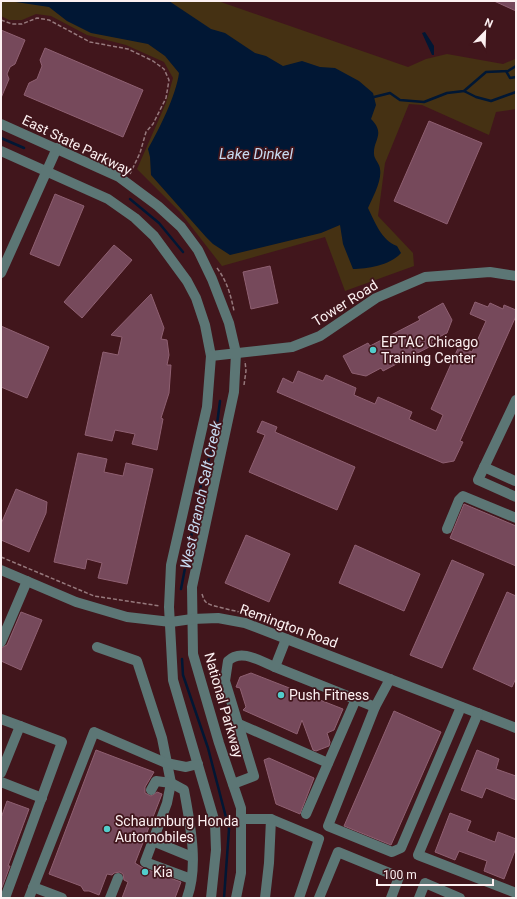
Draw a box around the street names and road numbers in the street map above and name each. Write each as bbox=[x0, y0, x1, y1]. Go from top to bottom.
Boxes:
street label: East State Parkway bbox=[20, 112, 135, 179]
street label: Tower Road bbox=[309, 277, 381, 329]
street label: Remington Road bbox=[238, 601, 340, 651]
street label: National Parkway bbox=[201, 651, 247, 760]

